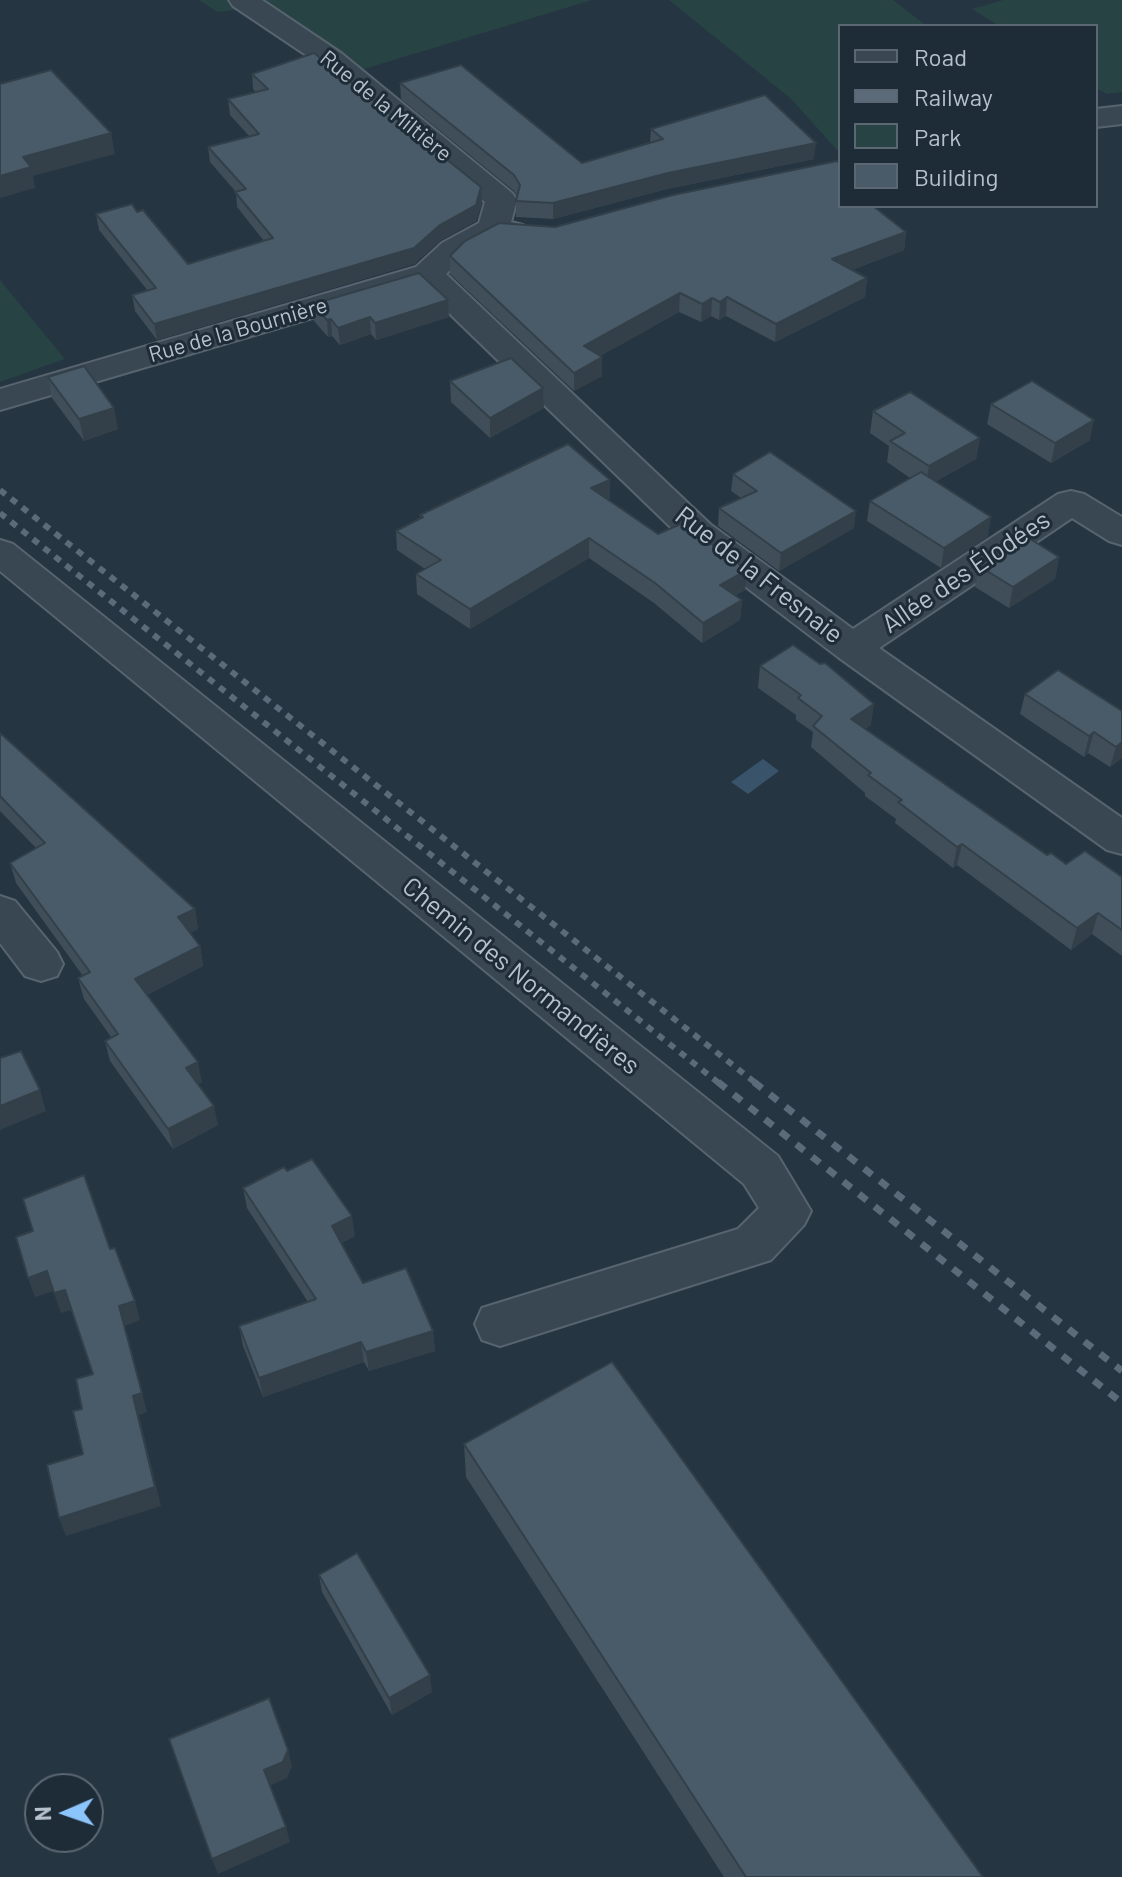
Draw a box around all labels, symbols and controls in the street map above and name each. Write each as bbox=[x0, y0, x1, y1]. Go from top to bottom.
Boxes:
legend bbox=[838, 24, 1098, 208]
text: Road bbox=[914, 42, 967, 71]
street label: Rue de la Miltière bbox=[315, 45, 457, 167]
text: Railway bbox=[914, 82, 993, 111]
text: Park bbox=[914, 122, 961, 151]
text: Building bbox=[914, 162, 998, 191]
street label: Rue de la Bournière bbox=[146, 292, 330, 368]
street label: Rue de la Fresnaie bbox=[669, 500, 849, 650]
street label: Allée des Élodées bbox=[876, 504, 1056, 640]
street label: Chemin des Normandières bbox=[396, 871, 646, 1081]
north arrow bbox=[24, 1773, 104, 1853]
text: N bbox=[29, 1806, 55, 1822]

